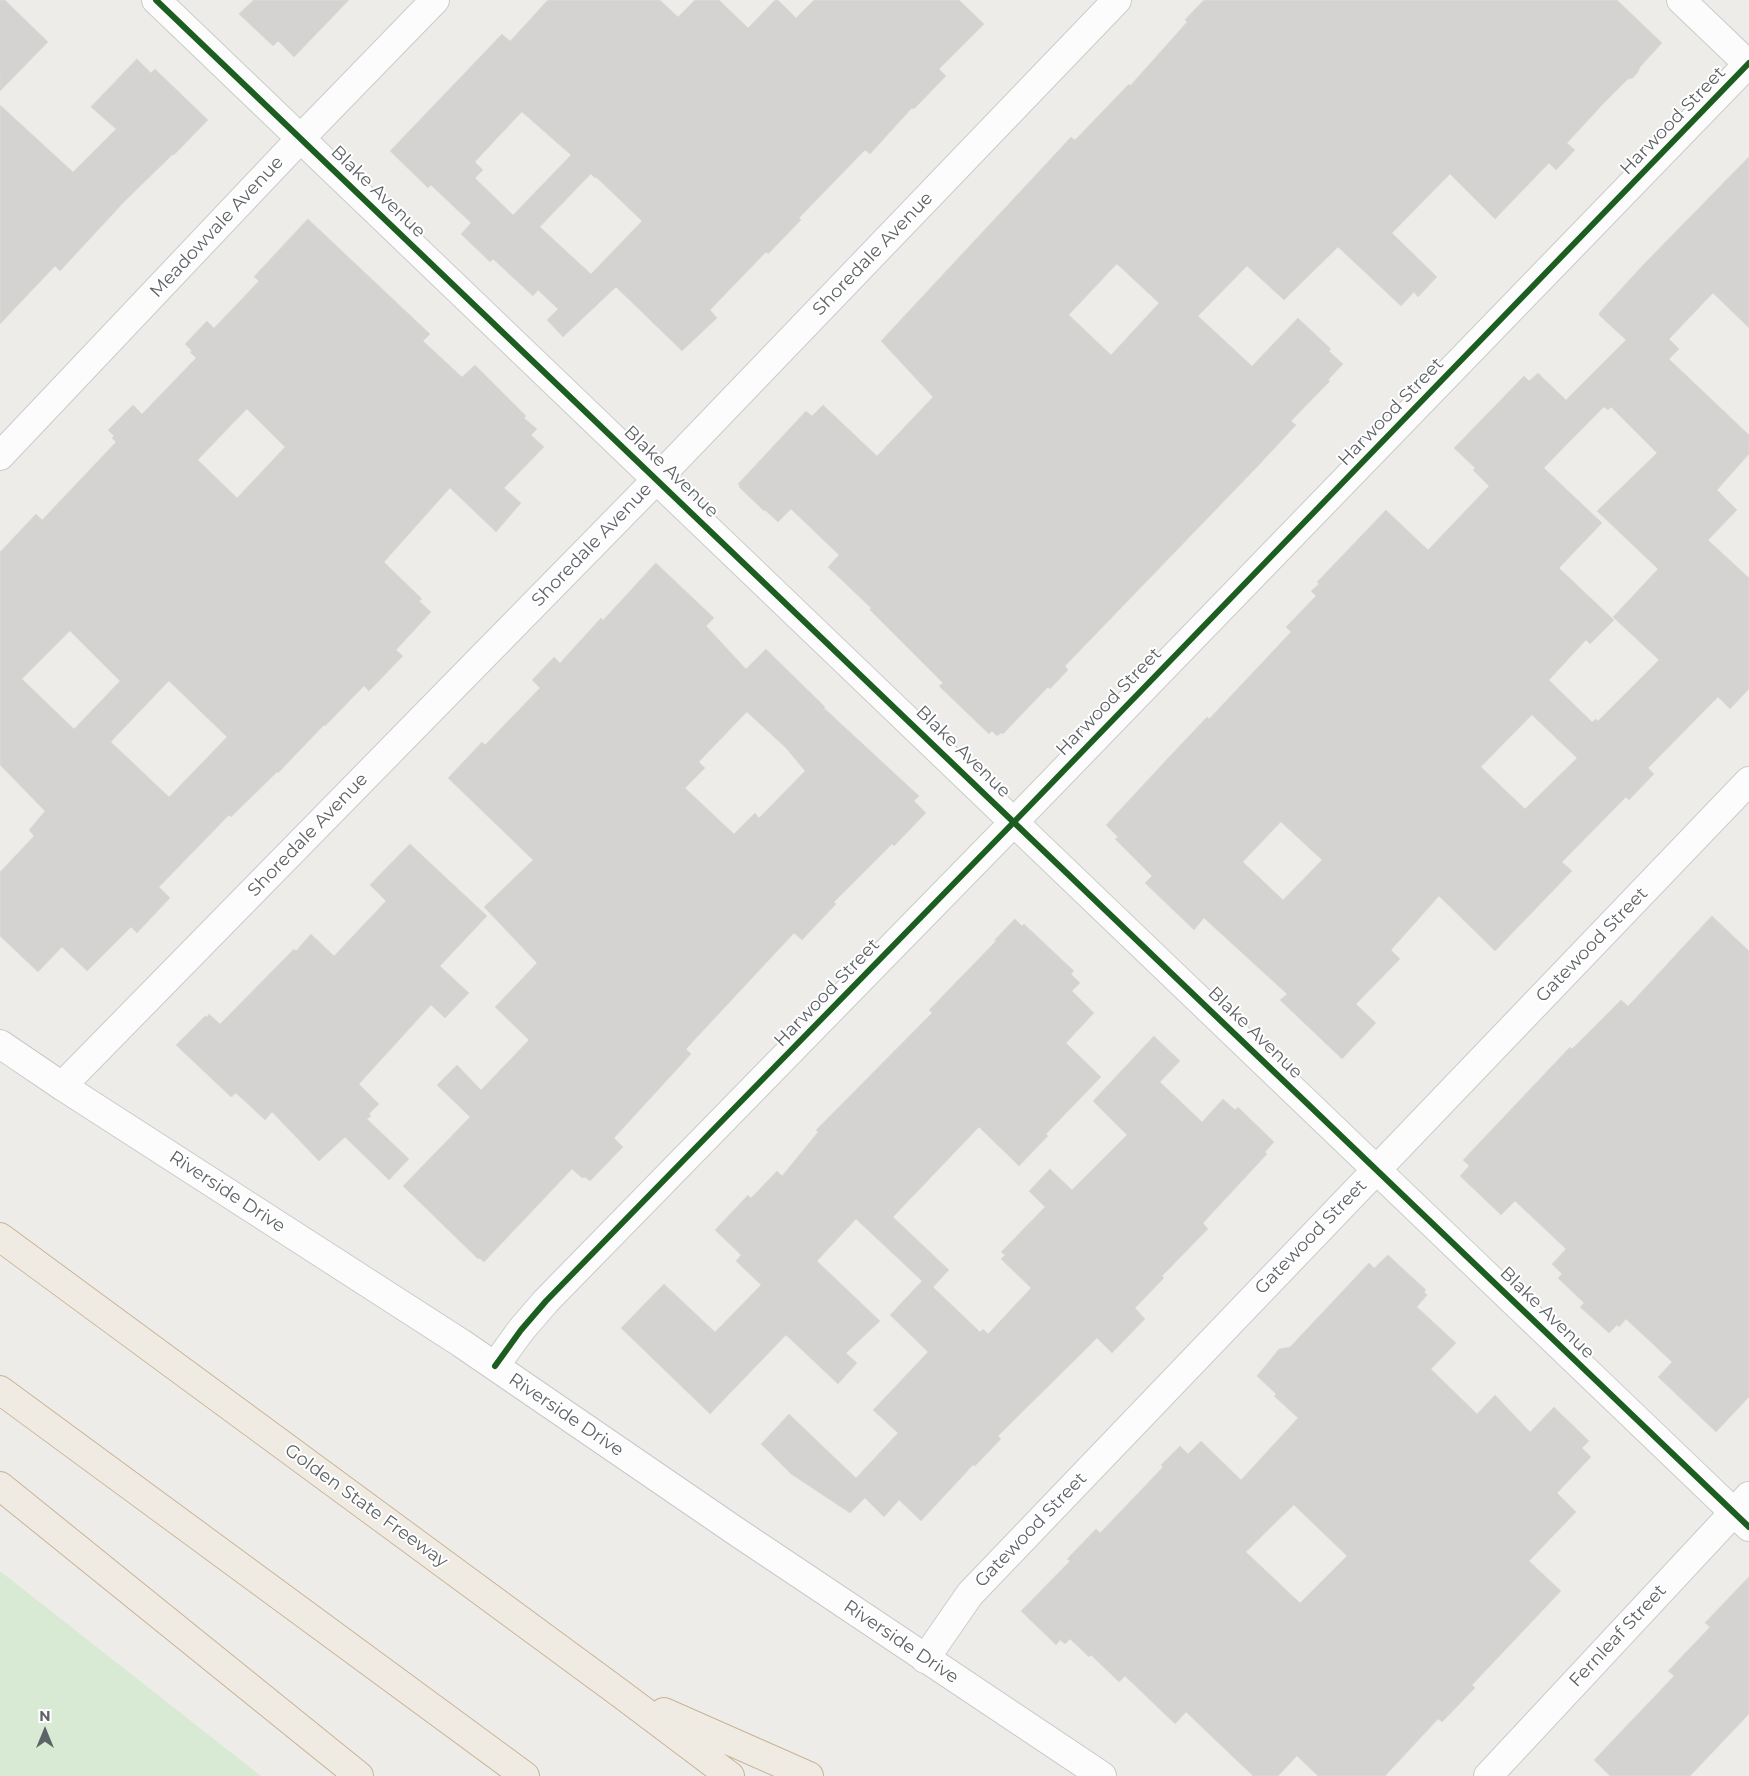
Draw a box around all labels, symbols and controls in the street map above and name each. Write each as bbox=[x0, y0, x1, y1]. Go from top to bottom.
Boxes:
street label: Harwood Street bbox=[1616, 62, 1730, 180]
street label: Blake Avenue bbox=[326, 142, 430, 242]
street label: Meadowvale Avenue bbox=[146, 152, 288, 302]
street label: Shoredale Avenue bbox=[808, 188, 938, 320]
street label: Harwood Street bbox=[1334, 353, 1448, 471]
street label: Blake Avenue bbox=[619, 422, 723, 522]
street label: Shoredale Avenue bbox=[527, 479, 657, 611]
street label: Harwood Street bbox=[1052, 643, 1166, 761]
street label: Blake Avenue bbox=[911, 702, 1015, 802]
street label: Shoredale Avenue bbox=[243, 769, 373, 901]
street label: Gatewood Street bbox=[1532, 883, 1652, 1007]
street label: Harwood Street bbox=[770, 934, 884, 1052]
street label: Blake Avenue bbox=[1203, 983, 1307, 1083]
street label: Riverside Drive bbox=[165, 1146, 289, 1238]
street label: Gatewood Street bbox=[1251, 1175, 1371, 1299]
street label: Blake Avenue bbox=[1495, 1263, 1599, 1363]
street label: Riverside Drive bbox=[504, 1369, 628, 1461]
street label: Golden State Freeway bbox=[280, 1440, 452, 1572]
street label: Gatewood Street bbox=[971, 1468, 1091, 1592]
street label: Fernleaf Street bbox=[1565, 1580, 1671, 1692]
street label: Riverside Drive bbox=[839, 1596, 963, 1688]
north arrow bbox=[20, 1706, 70, 1756]
text: N bbox=[39, 1707, 51, 1725]

